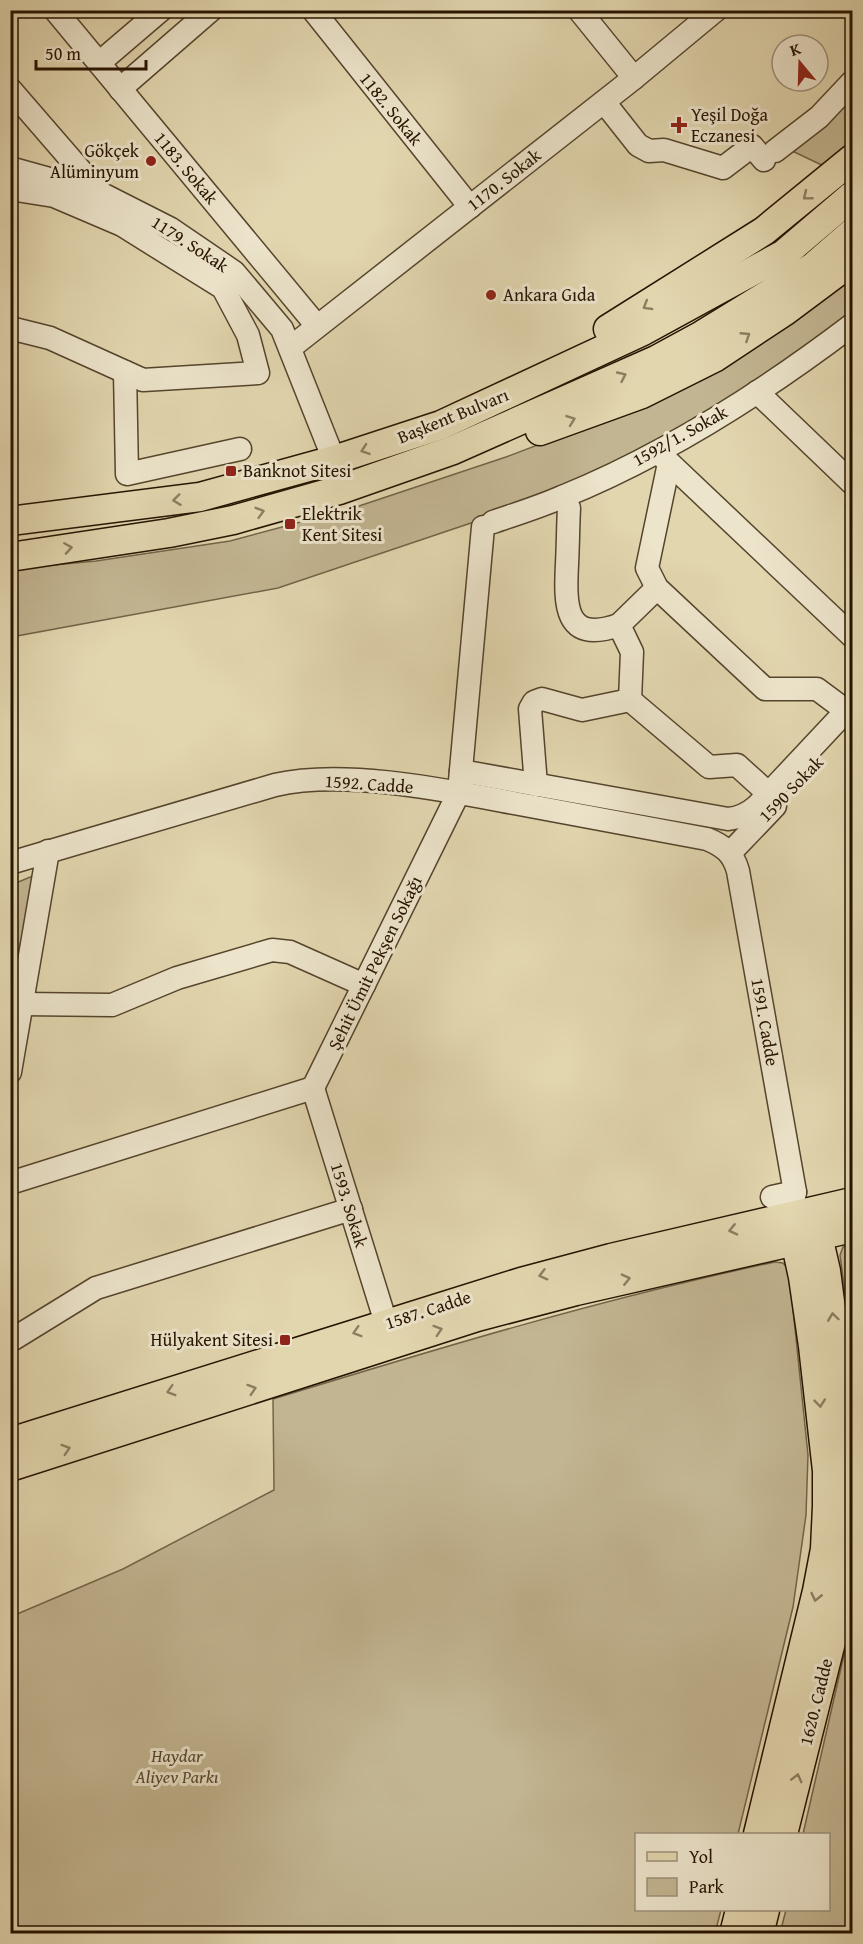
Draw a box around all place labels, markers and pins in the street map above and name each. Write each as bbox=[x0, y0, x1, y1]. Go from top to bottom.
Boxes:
place label: Yeşil Doğa Eczanesi bbox=[691, 101, 768, 149]
marker: Yeşil Doğa Eczanesi bbox=[672, 118, 686, 132]
place label: Gökçek Alüminyum bbox=[50, 137, 140, 185]
marker: Gökçek Alüminyum bbox=[144, 154, 158, 168]
place label: Ankara Gıda bbox=[503, 281, 596, 308]
marker: Ankara Gıda bbox=[484, 288, 498, 302]
place label: Banknot Sitesi bbox=[243, 457, 351, 484]
marker: Banknot Sitesi bbox=[224, 464, 238, 478]
place label: Elektrik Kent Sitesi bbox=[302, 500, 382, 548]
marker: Elektrik Kent Sitesi bbox=[283, 517, 297, 531]
place label: Hülyakent Sitesi bbox=[151, 1326, 273, 1353]
marker: Hülyakent Sitesi bbox=[278, 1333, 292, 1347]

